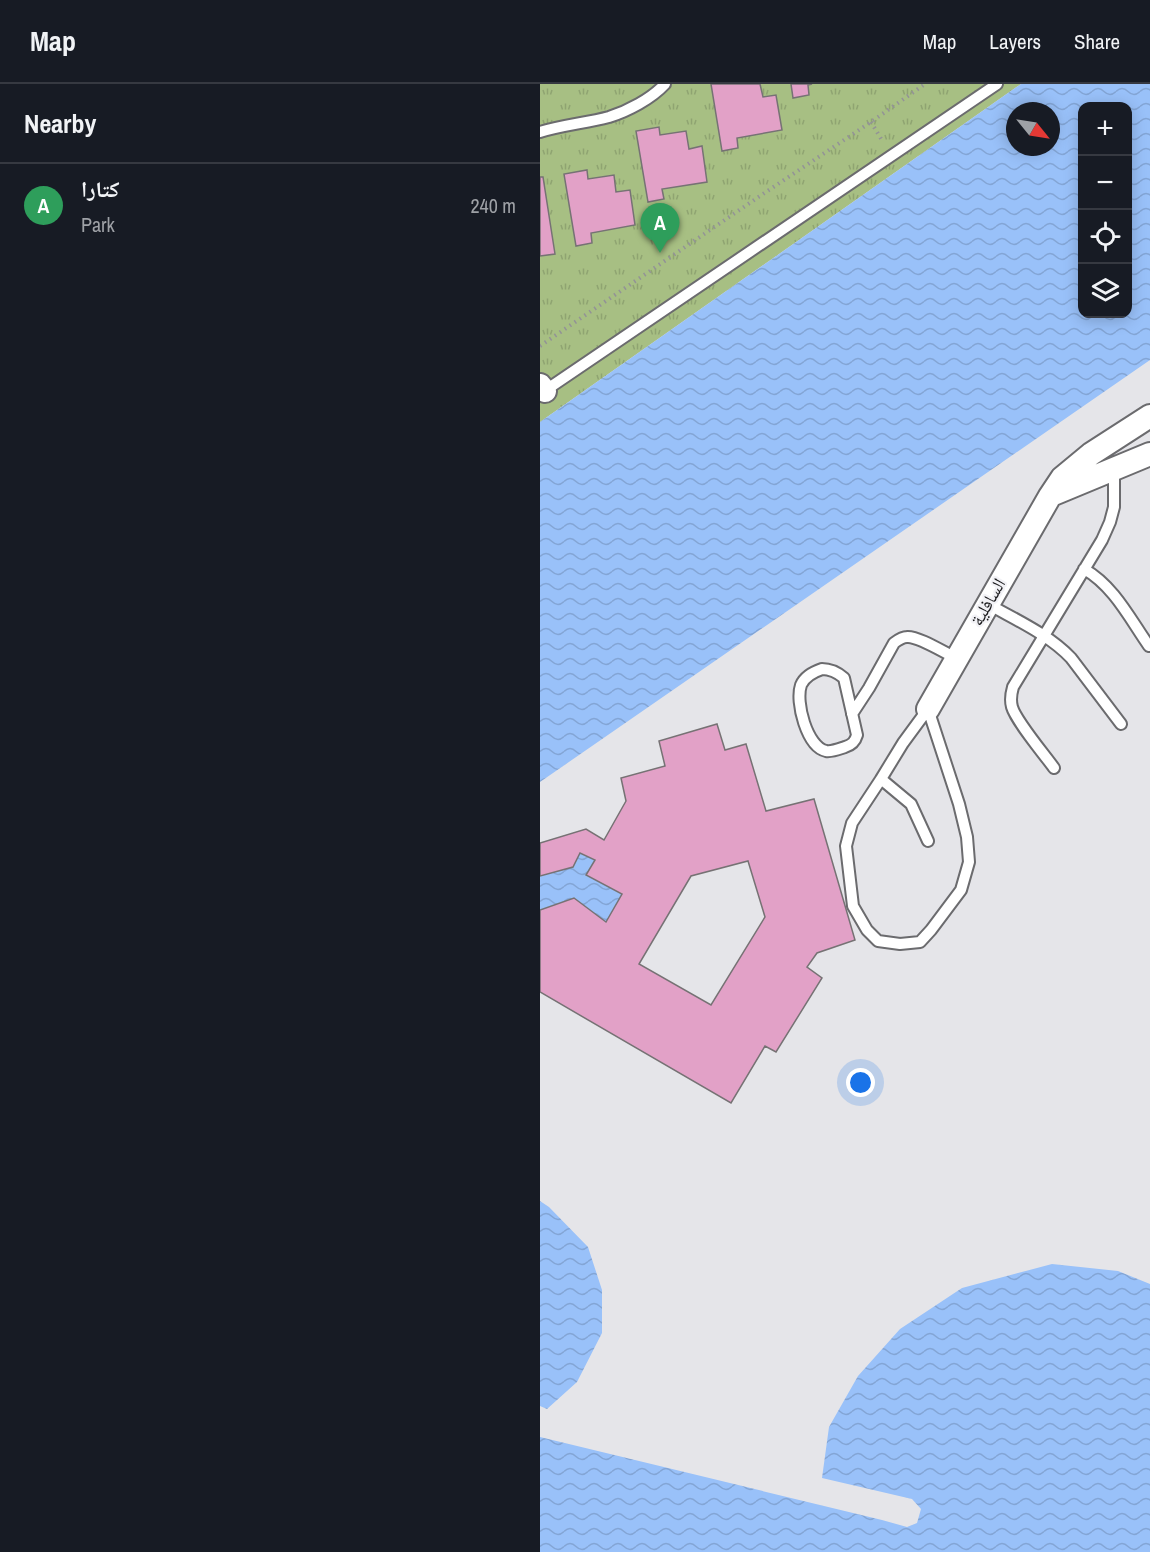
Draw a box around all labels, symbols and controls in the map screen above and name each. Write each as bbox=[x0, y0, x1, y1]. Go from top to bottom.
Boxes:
text: Map bbox=[30, 22, 76, 60]
text: Map bbox=[923, 27, 956, 56]
text: Layers bbox=[989, 27, 1041, 56]
text: Share bbox=[1074, 27, 1120, 56]
north arrow bbox=[1006, 102, 1060, 156]
map controls bbox=[1078, 102, 1132, 318]
button: + bbox=[1078, 102, 1132, 156]
text: Nearby bbox=[24, 106, 96, 141]
button: − bbox=[1078, 156, 1132, 210]
text: كتارا bbox=[81, 174, 120, 204]
text: A bbox=[38, 192, 49, 219]
text: 240 m bbox=[470, 192, 516, 219]
pin: A bbox=[640, 204, 680, 253]
button: locate bbox=[1078, 210, 1132, 264]
text: Park bbox=[81, 211, 115, 238]
button: layers bbox=[1078, 264, 1132, 318]
street label: السافلية bbox=[964, 573, 1011, 630]
your location bbox=[846, 1068, 875, 1097]

